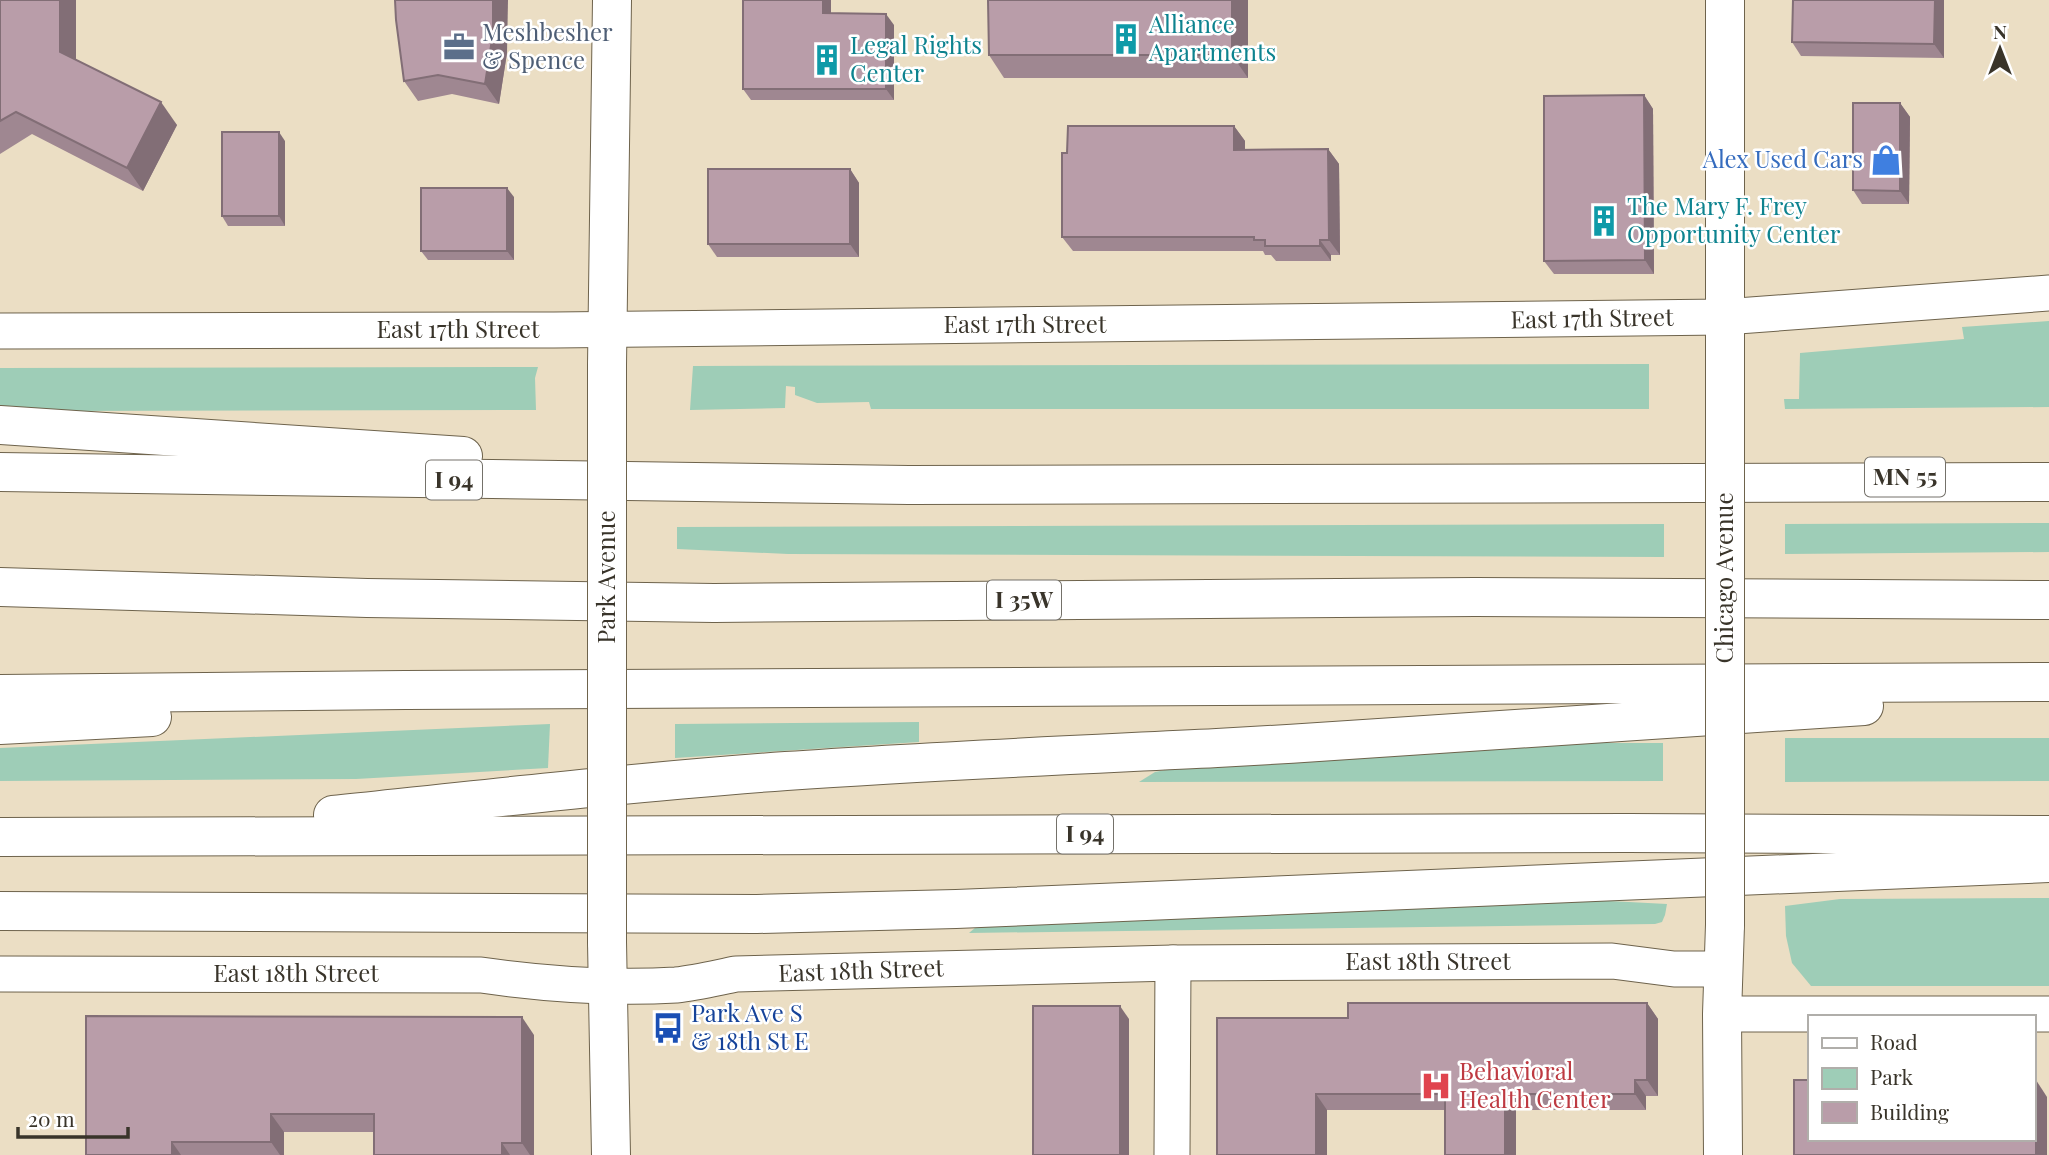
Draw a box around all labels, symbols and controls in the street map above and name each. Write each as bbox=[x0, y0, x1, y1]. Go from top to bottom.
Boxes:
place label: Alliance Apartments bbox=[1148, 7, 1276, 67]
north arrow bbox=[1965, 14, 2035, 84]
place label: Meshbesher & Spence bbox=[482, 15, 613, 75]
text: N bbox=[1993, 18, 2007, 44]
building icon: Alliance Apartments bbox=[1109, 22, 1143, 56]
place label: Legal Rights Center bbox=[850, 28, 982, 88]
office icon: Meshbesher & Spence bbox=[442, 30, 476, 64]
building icon: Legal Rights Center bbox=[810, 43, 844, 77]
place label: Alex Used Cars bbox=[1702, 142, 1863, 174]
shop icon: Alex Used Cars bbox=[1869, 143, 1903, 177]
place label: The Mary F. Frey Opportunity Center bbox=[1627, 189, 1841, 249]
building icon: The Mary F. Frey Opportunity Center bbox=[1587, 204, 1621, 238]
street label: East 17th Street bbox=[1510, 300, 1674, 334]
street label: East 17th Street bbox=[943, 307, 1107, 339]
street label: East 17th Street bbox=[376, 312, 540, 344]
road number: MN 55 bbox=[1865, 457, 1945, 496]
road number: I 94 bbox=[426, 460, 482, 500]
street label: Chicago Avenue bbox=[1707, 492, 1739, 664]
street label: Park Avenue bbox=[589, 510, 621, 644]
road number: I 35W bbox=[987, 580, 1061, 620]
road number: I 94 bbox=[1057, 814, 1113, 854]
street label: East 18th Street bbox=[1345, 944, 1511, 976]
street label: East 18th Street bbox=[778, 950, 945, 988]
street label: East 18th Street bbox=[213, 956, 379, 988]
place label: Park Ave S & 18th St E bbox=[691, 996, 809, 1056]
bus stop icon: Park Ave S & 18th St E bbox=[651, 1011, 685, 1045]
legend bbox=[1808, 1015, 2035, 1141]
text: Road bbox=[1870, 1027, 1918, 1055]
place label: Behavioral Health Center bbox=[1459, 1054, 1611, 1114]
text: Park bbox=[1870, 1062, 1914, 1090]
hospital icon: Behavioral Health Center bbox=[1419, 1069, 1453, 1103]
scale bar bbox=[18, 1096, 128, 1140]
text: Building bbox=[1870, 1097, 1949, 1125]
text: 20 m bbox=[28, 1104, 75, 1132]

